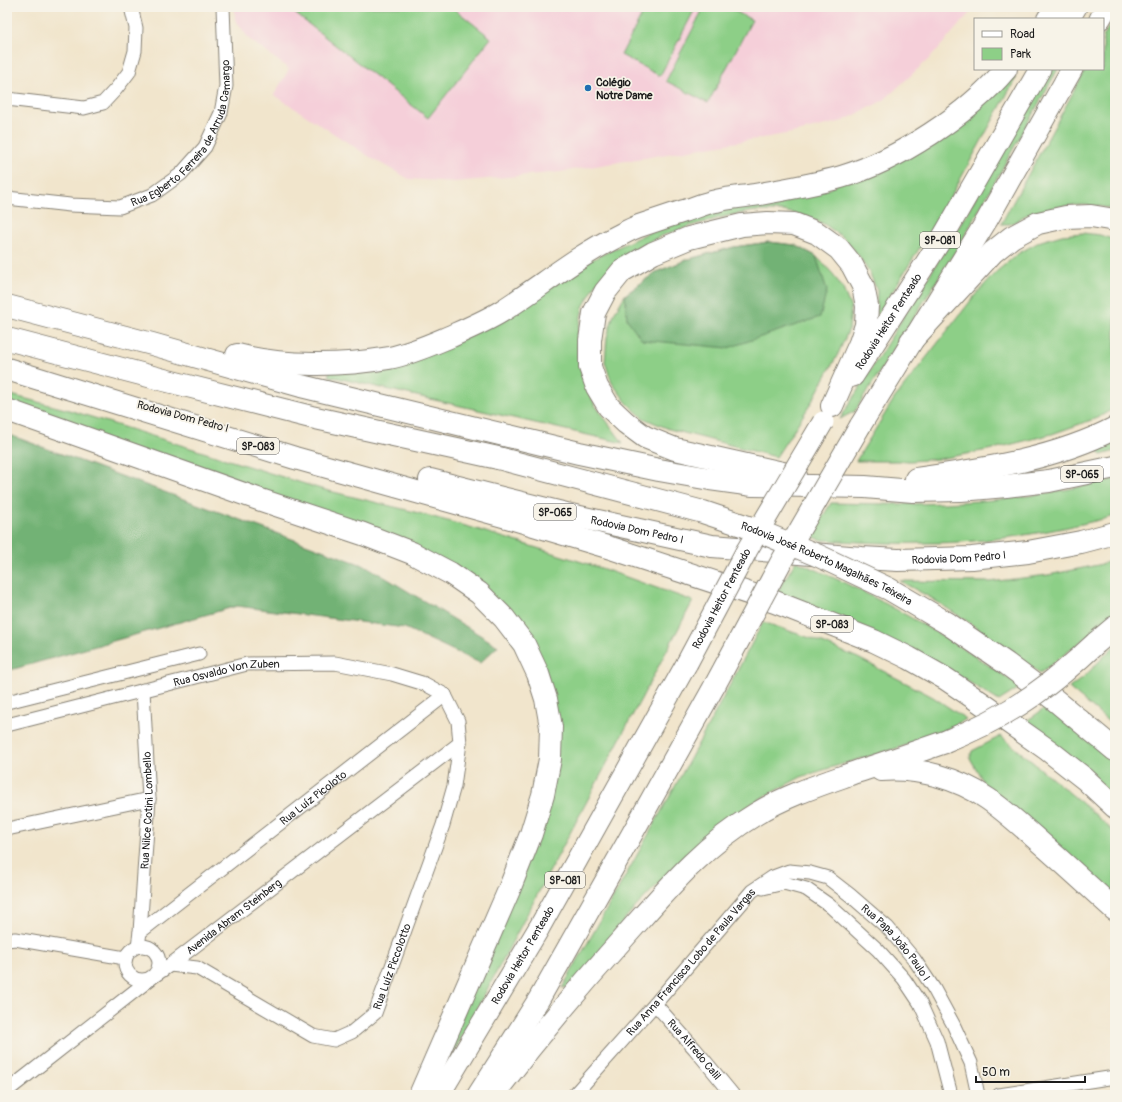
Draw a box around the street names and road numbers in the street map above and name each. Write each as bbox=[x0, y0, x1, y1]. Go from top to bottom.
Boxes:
street label: Rua Egberto Ferreira de Arruda Camargo bbox=[129, 59, 233, 209]
road number: SP-081 bbox=[920, 232, 960, 248]
street label: Rodovia Heitor Penteado bbox=[853, 271, 925, 372]
street label: Rodovia Dom Pedro I bbox=[136, 398, 230, 435]
road number: SP-083 bbox=[237, 438, 279, 454]
road number: SP-065 bbox=[1061, 466, 1103, 482]
road number: SP-065 bbox=[534, 504, 576, 520]
street label: Rodovia Dom Pedro I bbox=[589, 514, 685, 547]
street label: Rodovia José Roberto Magalhães Teixeira bbox=[739, 519, 914, 608]
street label: Rodovia Heitor Penteado bbox=[690, 546, 754, 651]
street label: Rodovia Dom Pedro I bbox=[911, 548, 1007, 567]
road number: SP-083 bbox=[811, 616, 853, 632]
street label: Rua Osvaldo Von Zuben bbox=[172, 658, 280, 689]
street label: Rua Nilce Cotini Lombello bbox=[138, 751, 156, 870]
street label: Rua Luíz Picoloto bbox=[277, 768, 349, 828]
road number: SP-081 bbox=[545, 872, 585, 888]
street label: Avenida Abram Steinberg bbox=[184, 876, 284, 957]
street label: Rua Anna Francisca Lobo de Paula Vargas bbox=[624, 886, 758, 1039]
street label: Rua Papa João Paulo I bbox=[858, 902, 933, 983]
street label: Rodovia Heitor Penteado bbox=[489, 904, 557, 1007]
street label: Rua Luíz Piccolotto bbox=[371, 922, 414, 1012]
street label: Rua Alfredo Calil bbox=[665, 1017, 724, 1082]

